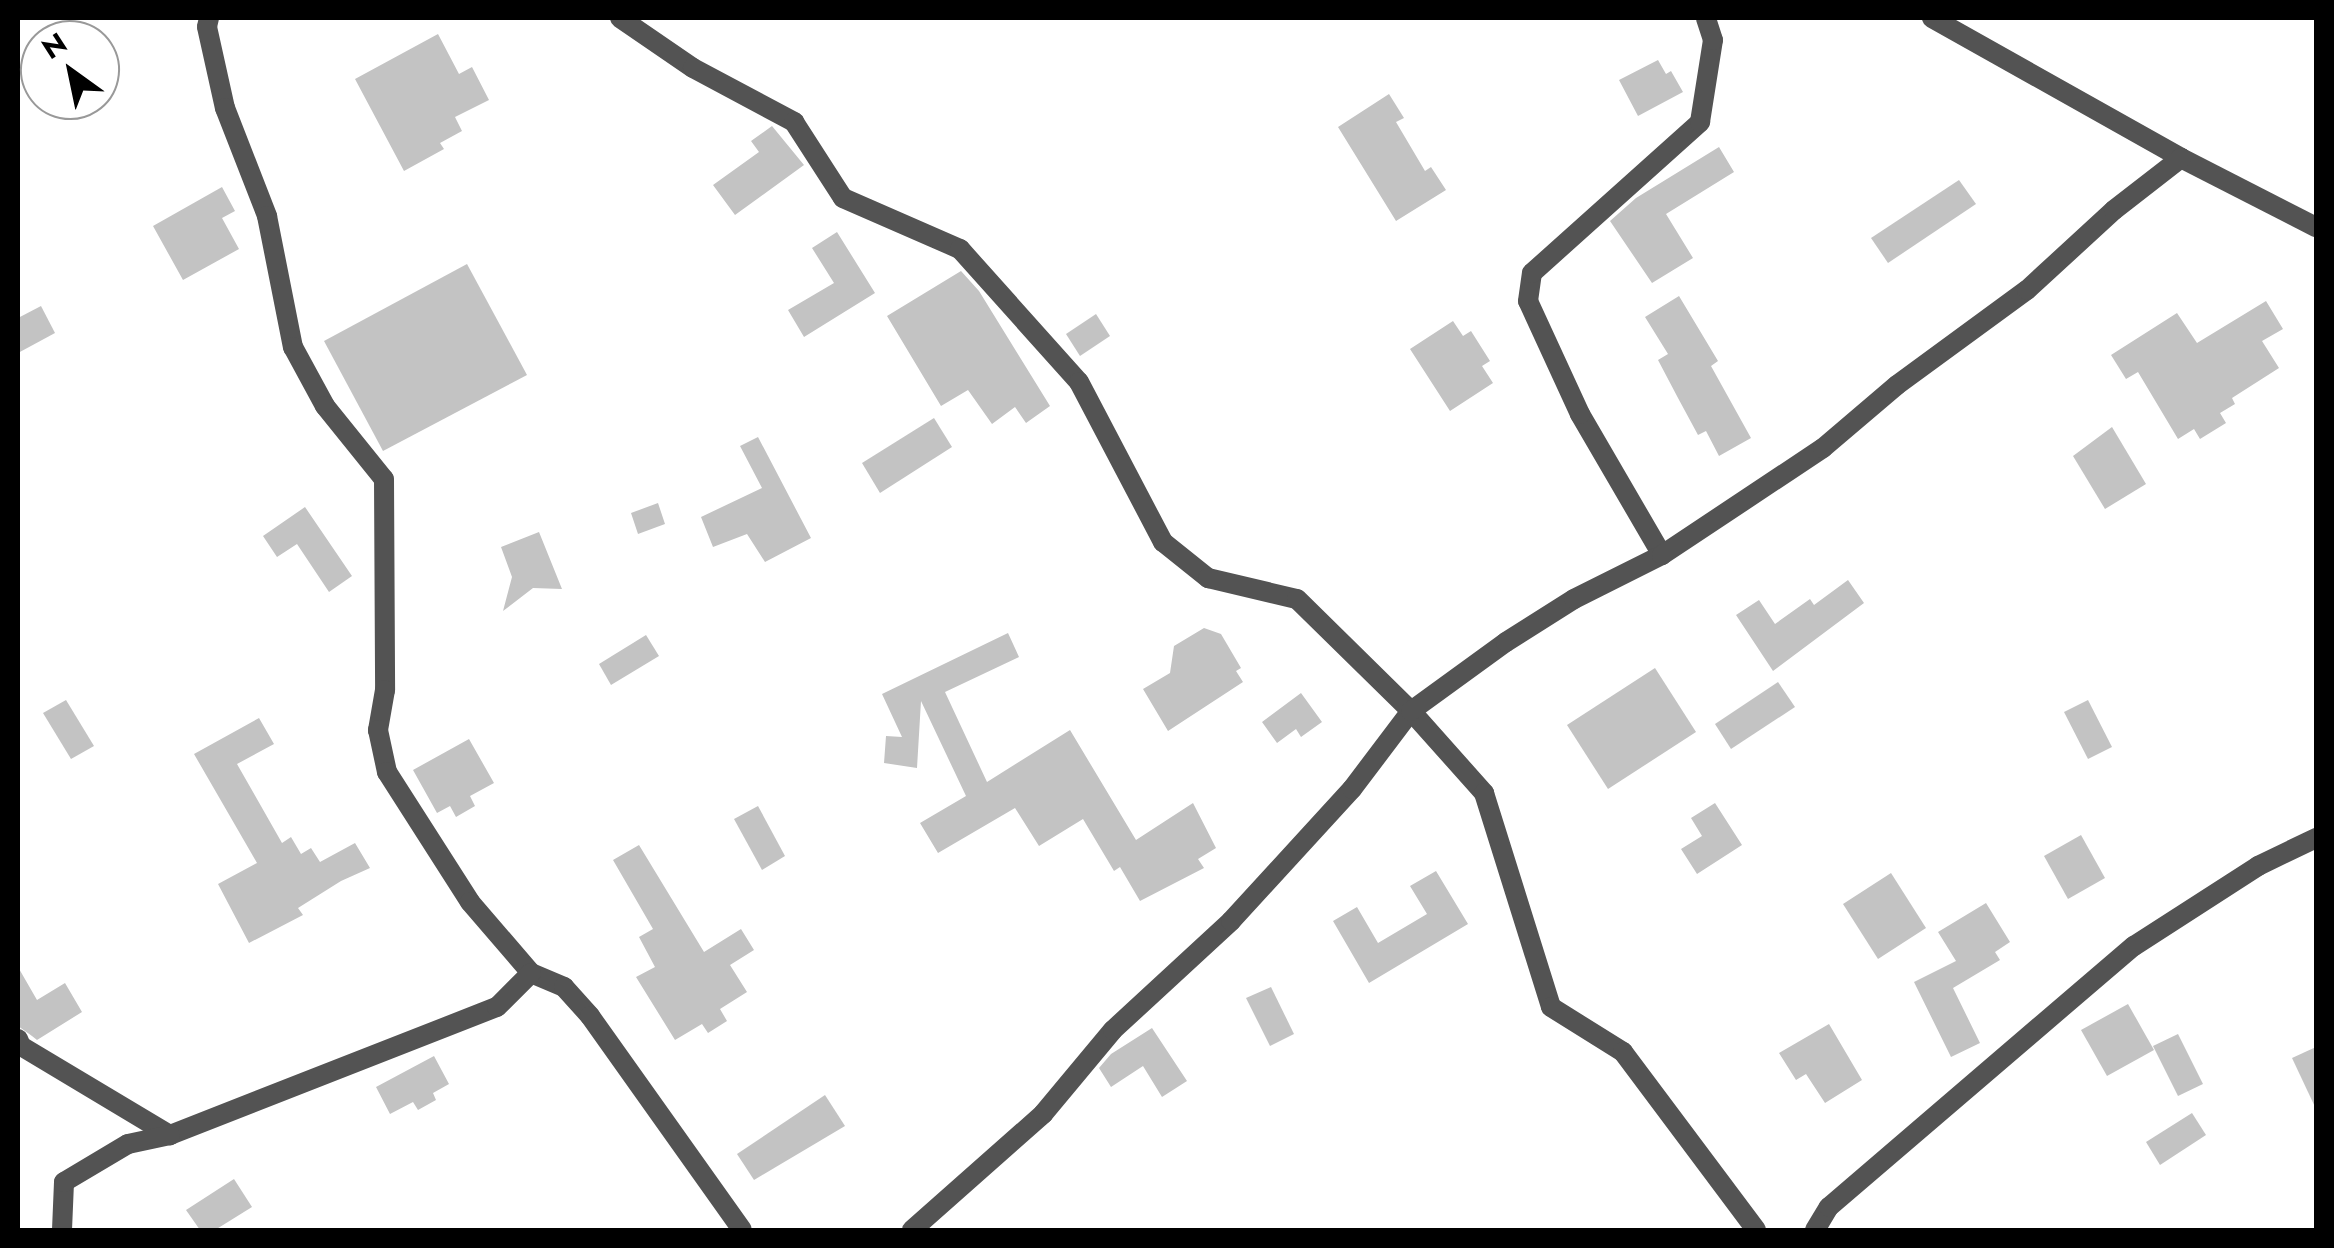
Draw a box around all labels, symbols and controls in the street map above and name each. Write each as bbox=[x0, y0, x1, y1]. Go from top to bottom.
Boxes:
north arrow bbox=[20, 20, 120, 120]
text: N bbox=[34, 23, 75, 69]

